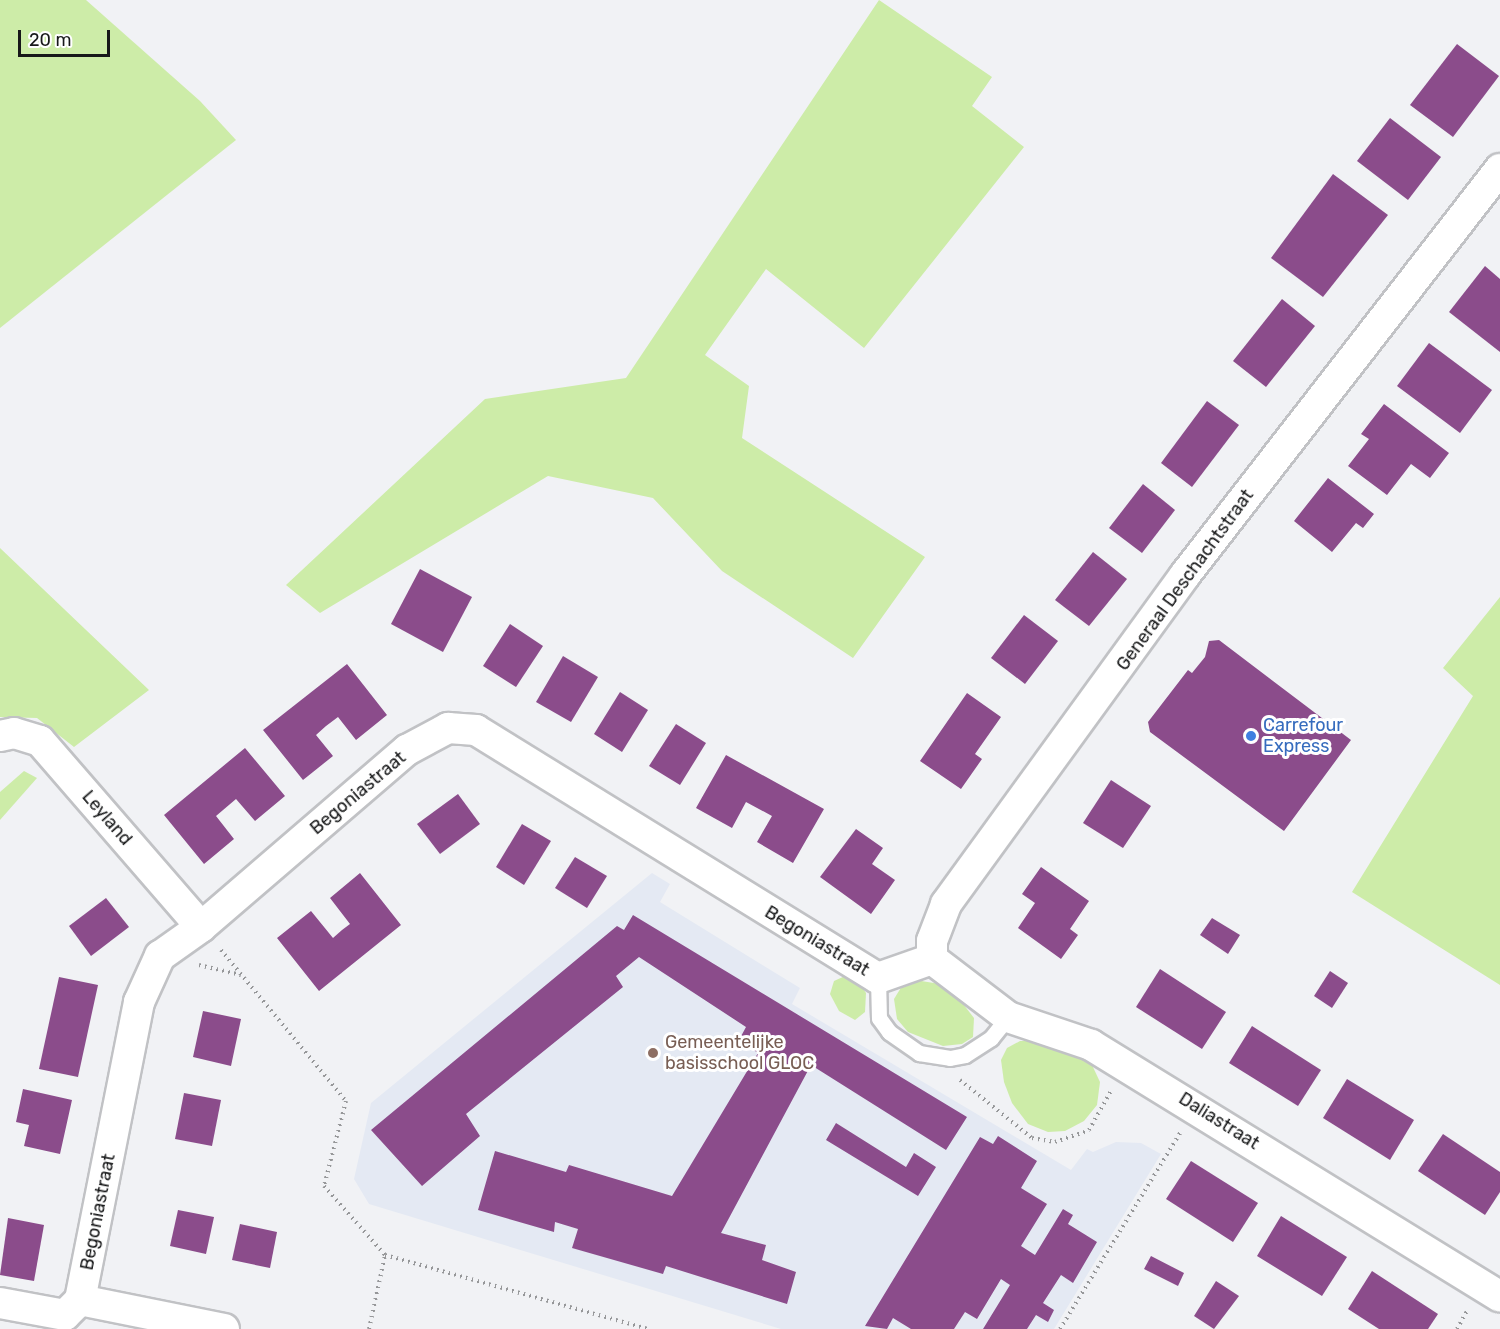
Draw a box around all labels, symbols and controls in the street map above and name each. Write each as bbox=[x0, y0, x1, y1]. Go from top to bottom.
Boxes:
scale bar bbox=[21, 18, 112, 56]
text: 20 m bbox=[29, 29, 71, 51]
street label: Generaal Deschachtstraat bbox=[1112, 485, 1258, 675]
place label: Carrefour Express bbox=[1263, 715, 1343, 758]
marker: Carrefour Express bbox=[1244, 729, 1258, 743]
street label: Begoniastraat bbox=[306, 747, 410, 839]
street label: Leyland bbox=[77, 786, 137, 850]
street label: Begoniastraat bbox=[761, 901, 873, 981]
place label: Gemeentelijke basisschool GLOC bbox=[665, 1032, 814, 1074]
marker: Gemeentelijke basisschool GLOC bbox=[646, 1046, 660, 1060]
street label: Daliastraat bbox=[1175, 1088, 1263, 1154]
street label: Begoniastraat bbox=[76, 1152, 120, 1272]

